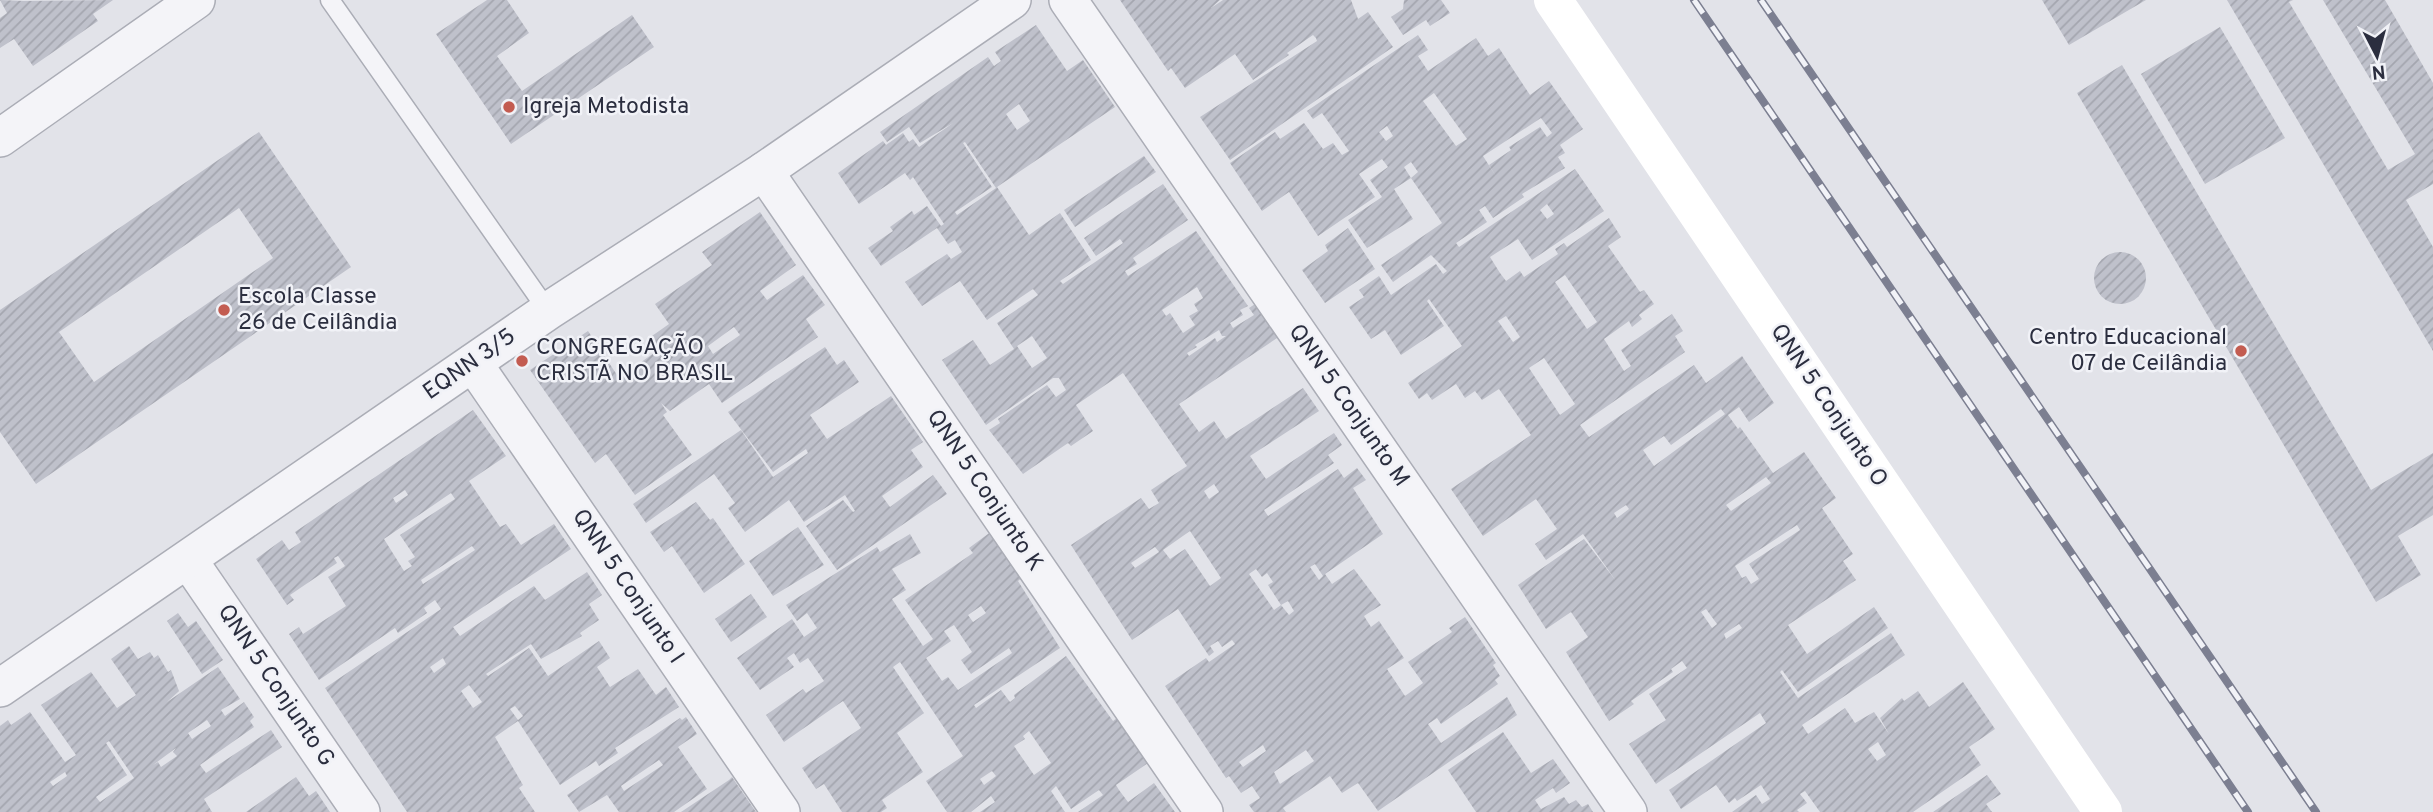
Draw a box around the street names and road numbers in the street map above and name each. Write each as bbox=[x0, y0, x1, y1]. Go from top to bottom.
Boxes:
street label: QNN 5 Conjunto M bbox=[1281, 319, 1415, 493]
street label: QNN 5 Conjunto O bbox=[1763, 319, 1893, 493]
street label: EQNN 3/5 bbox=[418, 323, 522, 407]
street label: QNN 5 Conjunto K bbox=[919, 405, 1049, 577]
street label: QNN 5 Conjunto I bbox=[565, 504, 689, 670]
street label: QNN 5 Conjunto G bbox=[210, 599, 340, 773]

